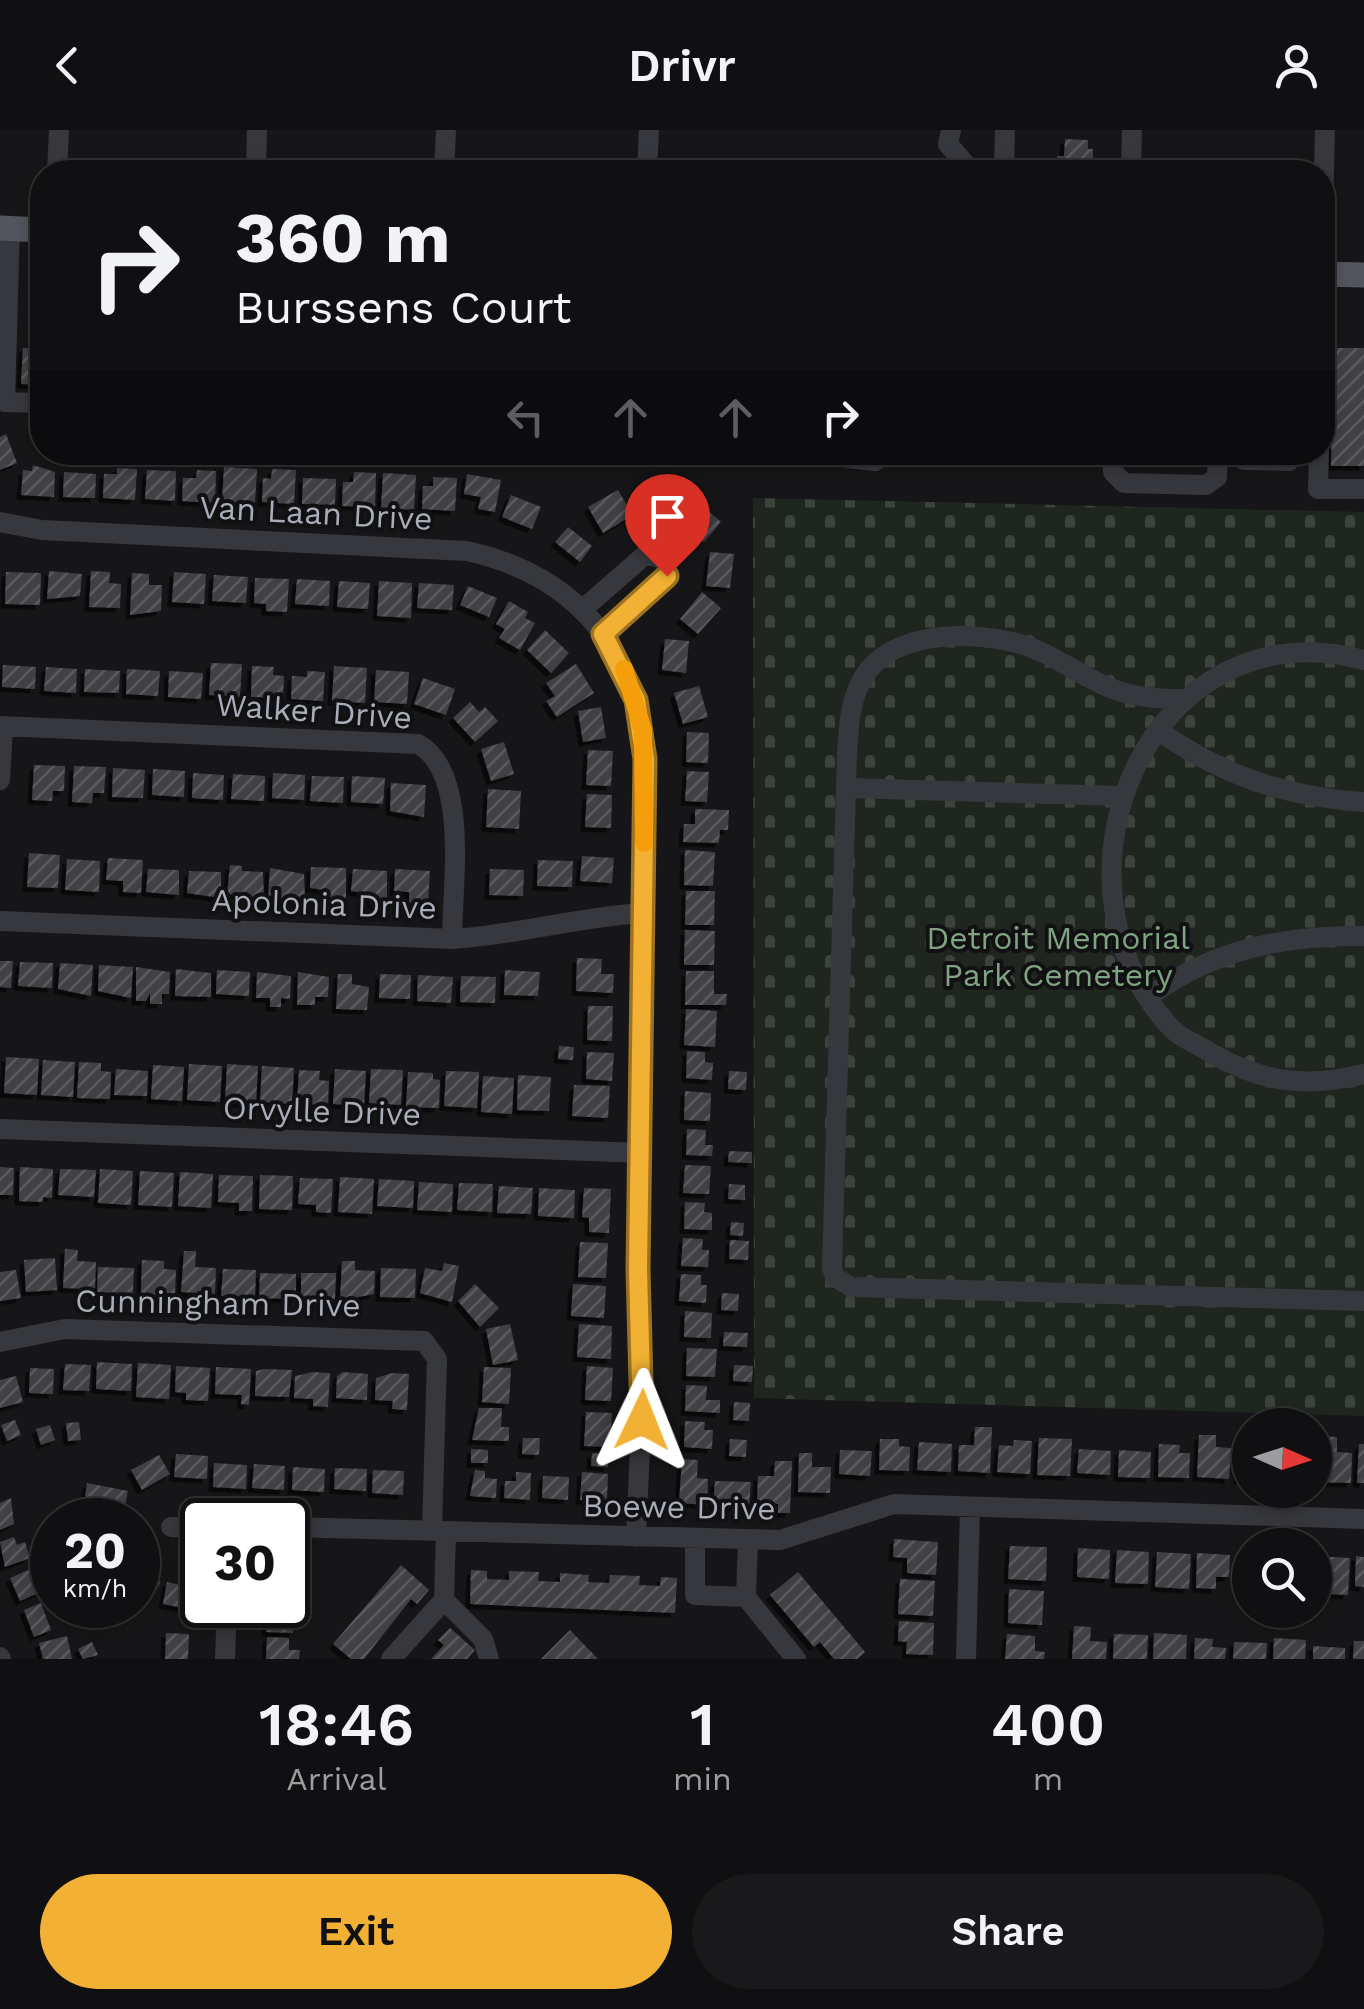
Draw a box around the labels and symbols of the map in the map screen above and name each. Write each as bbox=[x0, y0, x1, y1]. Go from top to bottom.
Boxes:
pin bbox=[625, 474, 710, 577]
street label: Van Laan Drive bbox=[199, 488, 433, 538]
street label: Walker Drive bbox=[215, 685, 413, 737]
street label: Apolonia Drive bbox=[211, 881, 437, 927]
park label: Detroit Memorial Park Cemetery bbox=[926, 919, 1190, 994]
street label: Orvylle Drive bbox=[222, 1089, 422, 1133]
street label: Cunningham Drive bbox=[75, 1282, 361, 1324]
position arrow bbox=[590, 1368, 694, 1472]
north arrow bbox=[1232, 1408, 1332, 1508]
street label: Boewe Drive bbox=[582, 1486, 776, 1528]
speed limit sign: 30 bbox=[180, 1498, 310, 1628]

